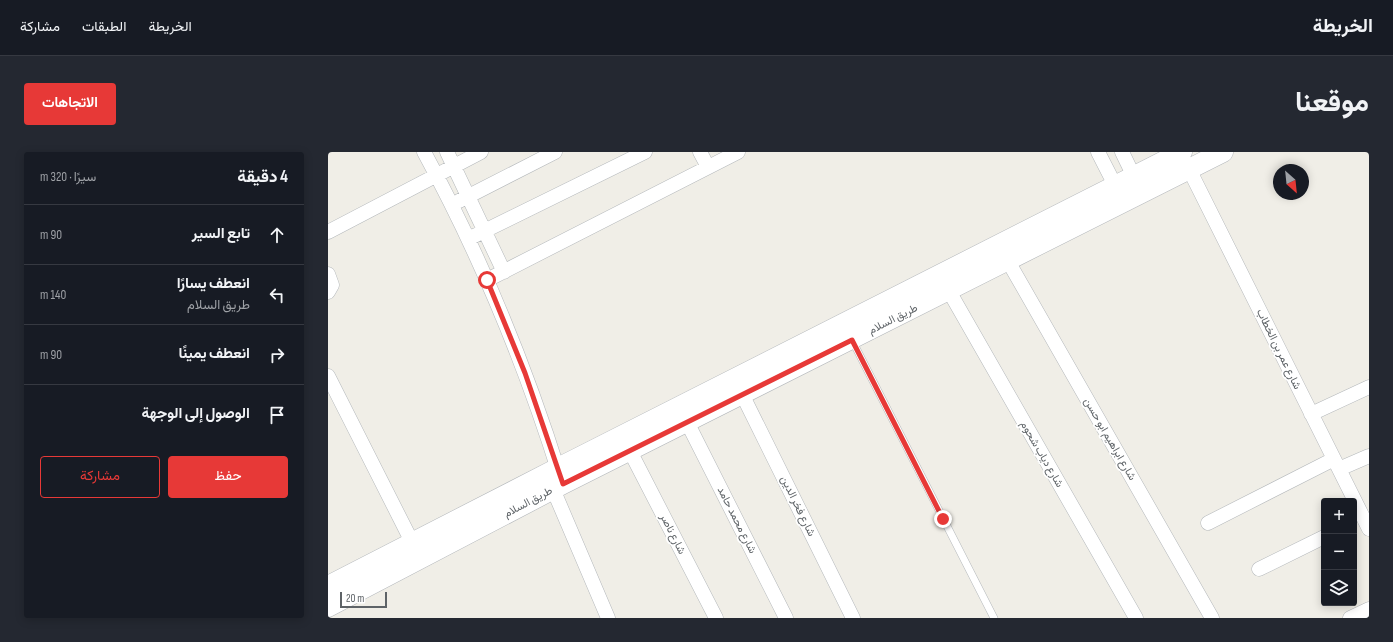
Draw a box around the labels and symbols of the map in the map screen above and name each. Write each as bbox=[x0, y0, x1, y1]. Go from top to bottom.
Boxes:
north arrow bbox=[1273, 164, 1309, 200]
route start bbox=[478, 271, 496, 289]
street label: طريق السلام bbox=[866, 301, 920, 338]
street label: شارع عمر بن الخطاب bbox=[1253, 307, 1304, 392]
street label: شارع ابراهيم ابو حسن bbox=[1080, 395, 1139, 483]
street label: شارع دياب شحوم bbox=[1017, 419, 1066, 490]
street label: شارع فخر الدين bbox=[777, 474, 818, 539]
street label: طريق السلام bbox=[501, 484, 555, 521]
street label: شارع محمد حامد bbox=[714, 484, 760, 556]
route end bbox=[934, 510, 952, 528]
street label: شارع ناصر bbox=[656, 511, 689, 557]
scale bar bbox=[340, 590, 387, 609]

